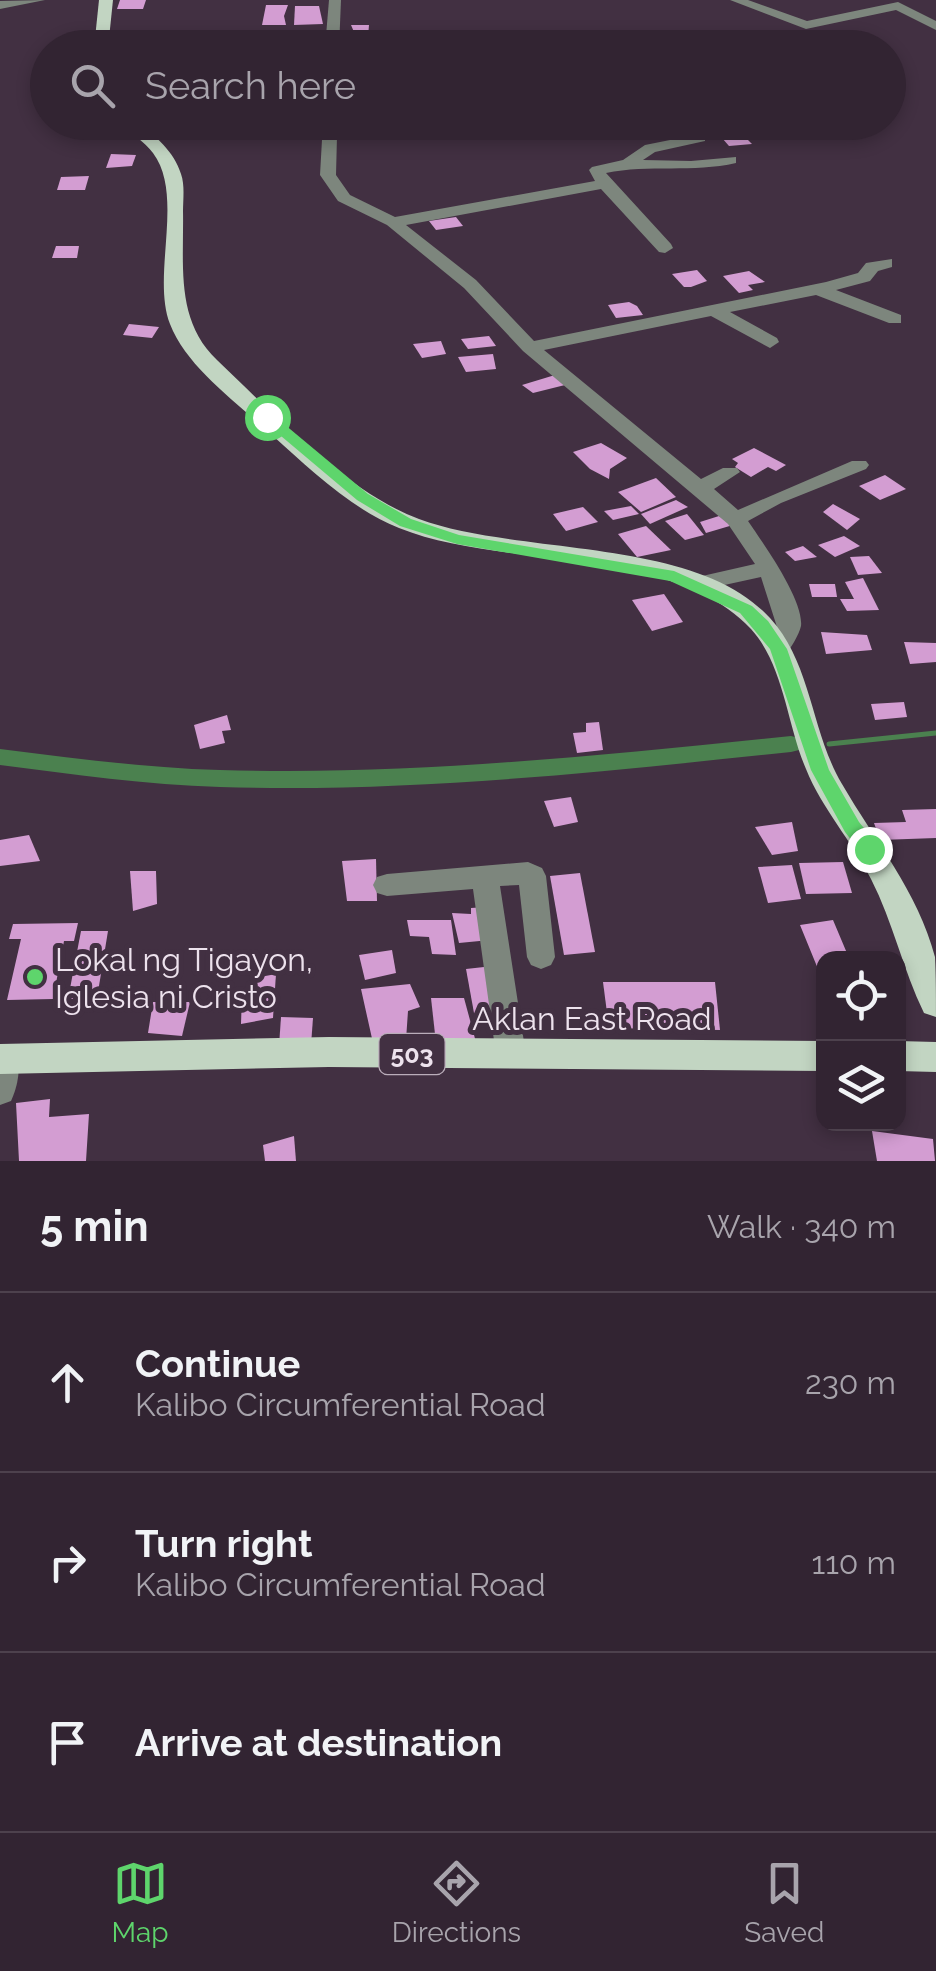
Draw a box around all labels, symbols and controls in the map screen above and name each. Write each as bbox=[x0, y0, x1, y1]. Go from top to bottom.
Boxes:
search box bbox=[30, 30, 906, 140]
icon: search bbox=[65, 58, 120, 113]
text: Search here bbox=[145, 63, 356, 108]
route start bbox=[245, 395, 291, 441]
route end bbox=[847, 827, 893, 873]
place label: Lokal ng Tigayon, Iglesia ni Cristo bbox=[55, 941, 313, 1015]
map controls bbox=[816, 951, 906, 1131]
button: locate bbox=[816, 951, 906, 1041]
marker: Lokal ng Tigayon, Iglesia ni Cristo bbox=[24, 966, 46, 988]
street label: Aklan East Road bbox=[472, 1000, 712, 1037]
road number: 503 bbox=[380, 1034, 444, 1074]
button: layers bbox=[816, 1041, 906, 1131]
text: 5 min bbox=[40, 1202, 149, 1251]
text: Walk · 340 m bbox=[707, 1208, 896, 1245]
text: Continue bbox=[135, 1341, 300, 1386]
icon: ahead bbox=[40, 1355, 95, 1410]
text: 230 m bbox=[805, 1364, 896, 1401]
text: Kalibo Circumferential Road bbox=[135, 1386, 546, 1423]
text: Turn right bbox=[135, 1521, 312, 1566]
icon: right bbox=[40, 1535, 95, 1590]
text: 110 m bbox=[811, 1544, 896, 1581]
text: Kalibo Circumferential Road bbox=[135, 1566, 546, 1603]
icon: arrive bbox=[40, 1715, 95, 1770]
text: Arrive at destination bbox=[135, 1720, 502, 1765]
tab: Map bbox=[112, 1856, 169, 1949]
tab: Directions bbox=[392, 1856, 521, 1949]
tab: Saved bbox=[744, 1856, 824, 1949]

